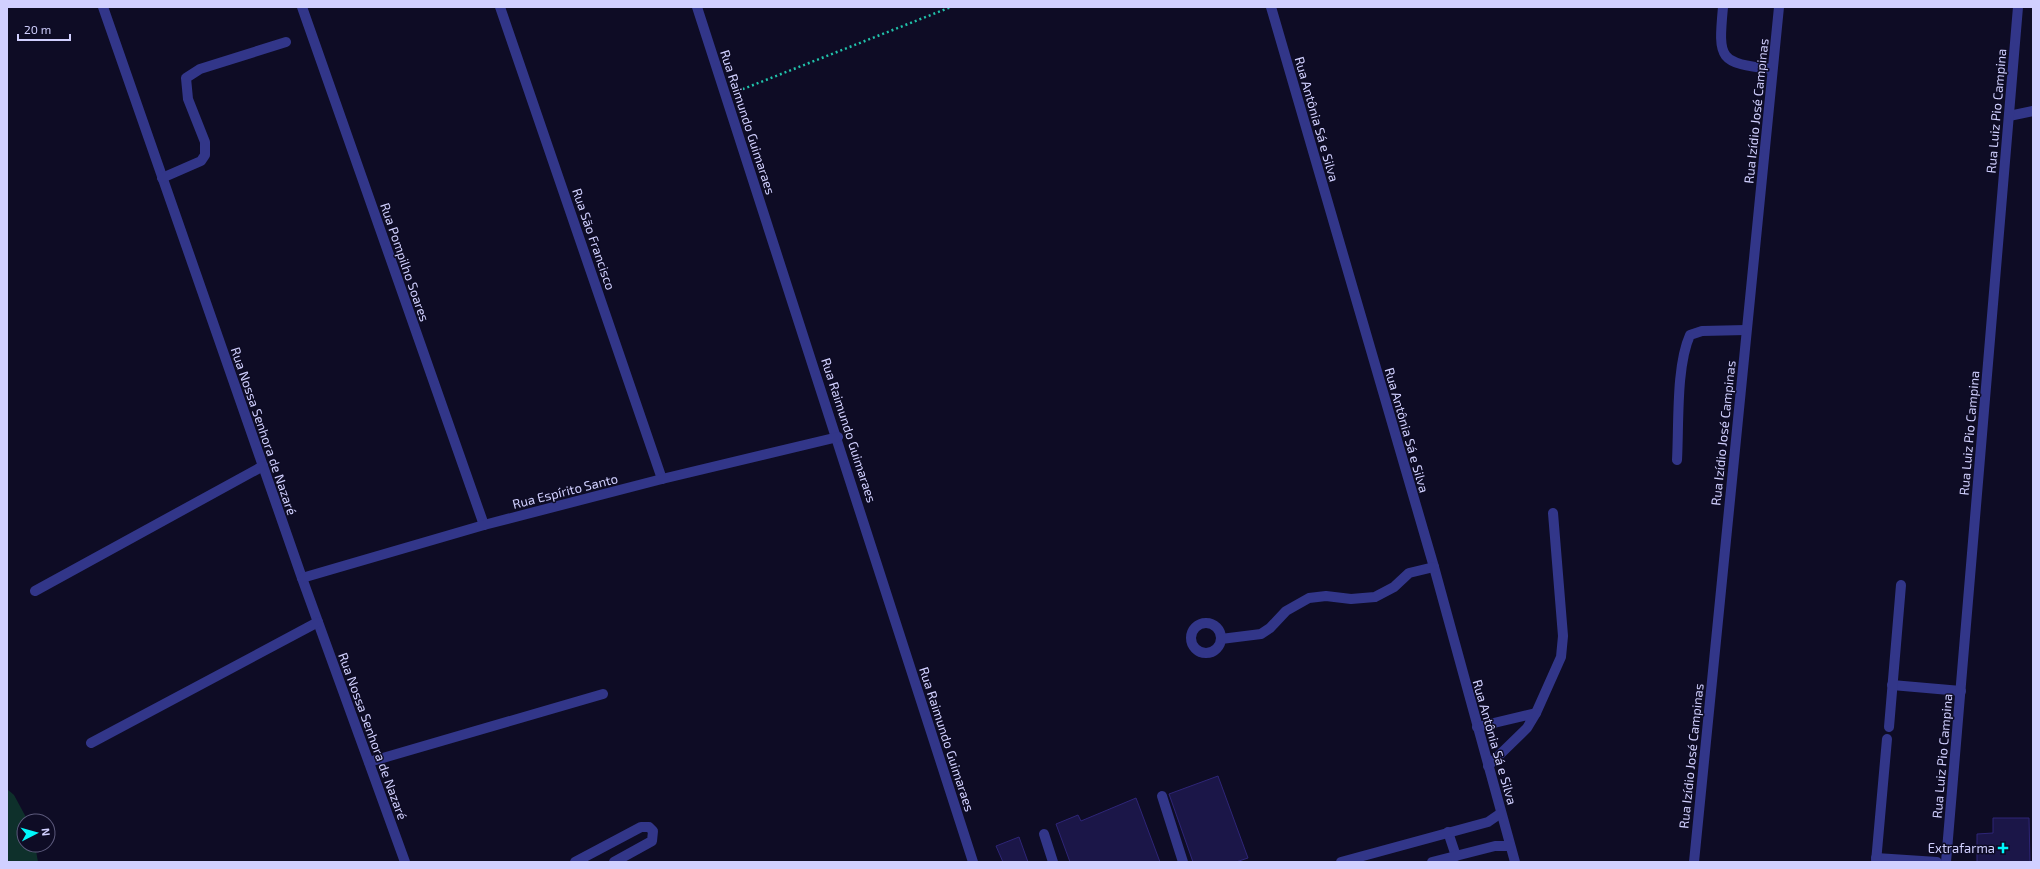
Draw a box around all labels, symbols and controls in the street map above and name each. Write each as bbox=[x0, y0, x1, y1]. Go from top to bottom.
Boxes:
scale bar bbox=[18, 16, 70, 42]
text: 20 m bbox=[24, 22, 51, 36]
street label: Rua Izídio José Campinas bbox=[1740, 38, 1772, 184]
street label: Rua Raimundo Guimaraes bbox=[717, 48, 779, 196]
street label: Rua Luiz Pio Campina bbox=[1983, 48, 2009, 174]
street label: Rua Antônia Sá e Silva bbox=[1291, 55, 1343, 183]
street label: Rua São Francisco bbox=[569, 186, 619, 292]
street label: Rua Pompilho Soares bbox=[377, 200, 433, 324]
street label: Rua Nossa Senhora de Nazaré bbox=[228, 345, 300, 517]
street label: Rua Raimundo Guimaraes bbox=[818, 356, 880, 504]
street label: Rua Izídio José Campinas bbox=[1707, 360, 1739, 506]
street label: Rua Antônia Sá e Silva bbox=[1381, 366, 1433, 494]
street label: Rua Luiz Pio Campina bbox=[1956, 370, 1982, 496]
street label: Rua Espírito Santo bbox=[511, 470, 619, 512]
street label: Rua Nossa Senhora de Nazaré bbox=[335, 650, 411, 822]
street label: Rua Raimundo Guimaraes bbox=[916, 665, 978, 813]
street label: Rua Antônia Sá e Silva bbox=[1469, 678, 1521, 806]
street label: Rua Izídio José Campinas bbox=[1675, 683, 1707, 829]
street label: Rua Luiz Pio Campina bbox=[1929, 693, 1955, 819]
north arrow bbox=[16, 813, 56, 853]
text: N bbox=[40, 827, 53, 837]
place label: Extrafarma bbox=[1928, 840, 1995, 856]
marker: Extrafarma bbox=[1998, 843, 2008, 853]

